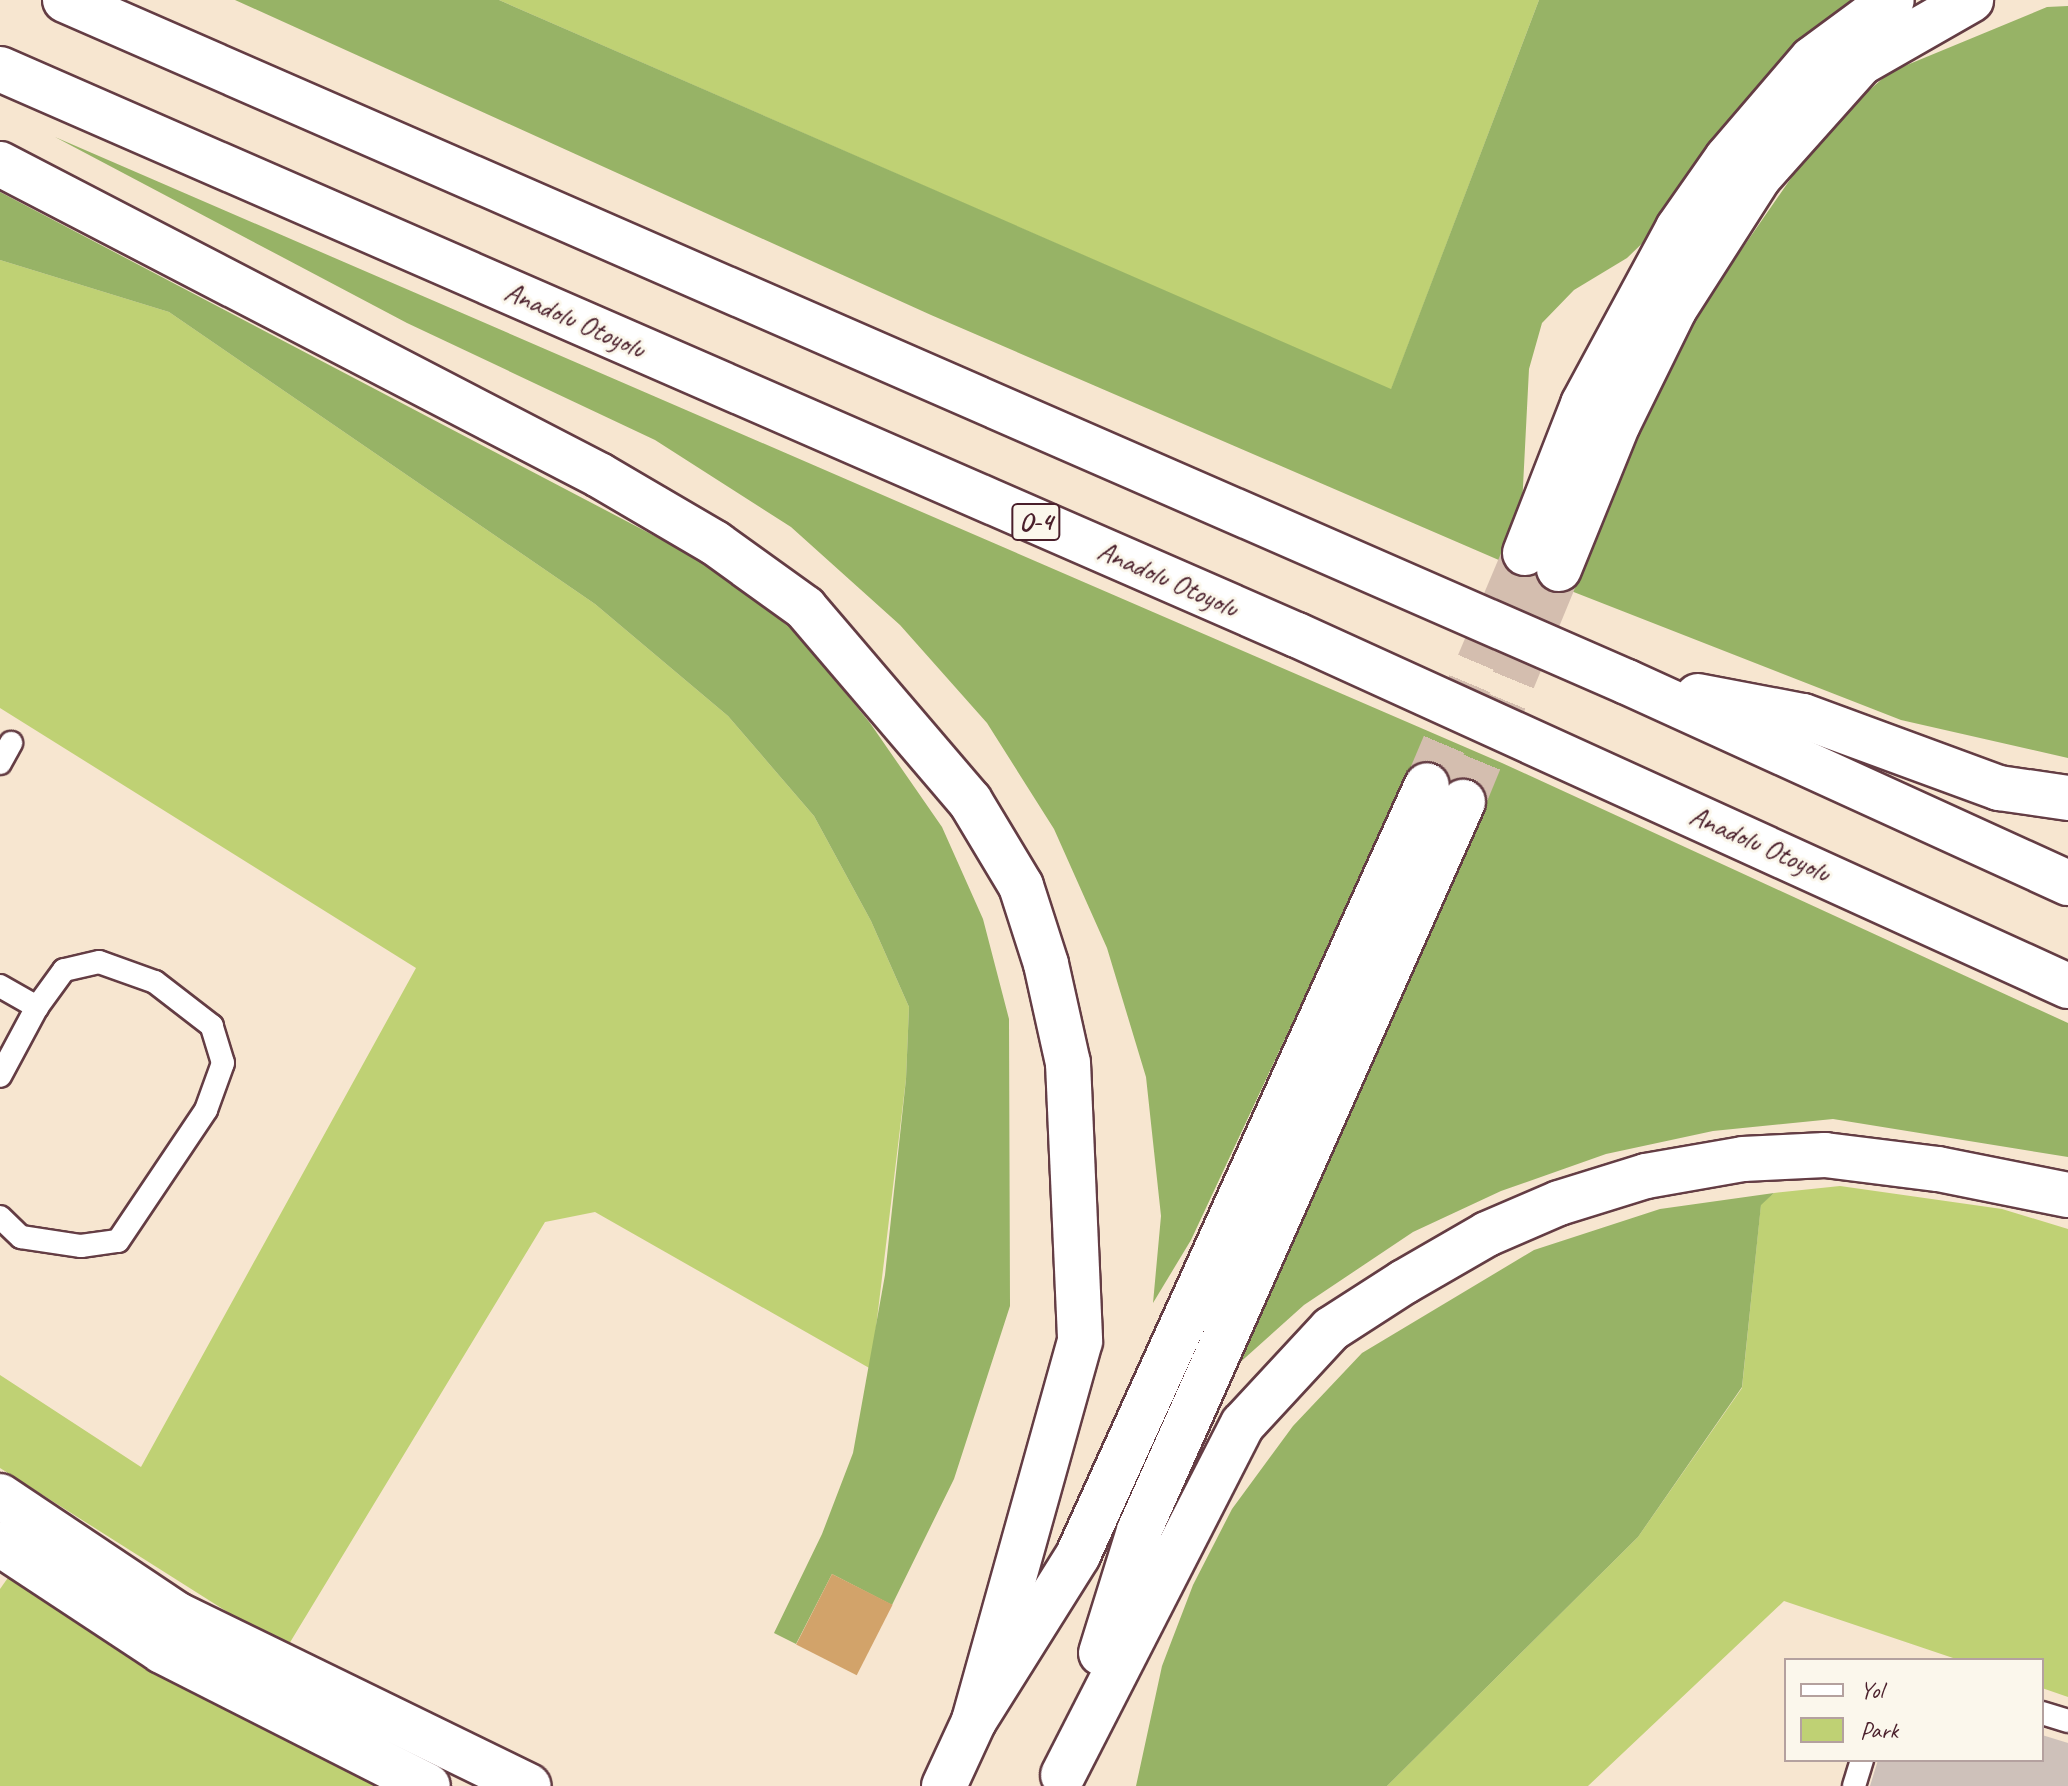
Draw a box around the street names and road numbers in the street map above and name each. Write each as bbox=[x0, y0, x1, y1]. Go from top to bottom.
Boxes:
street label: Anadolu Otoyolu bbox=[500, 274, 650, 366]
road number: O-4 bbox=[1010, 500, 1062, 544]
street label: Anadolu Otoyolu bbox=[1093, 533, 1243, 625]
street label: Anadolu Otoyolu bbox=[1685, 798, 1835, 890]

